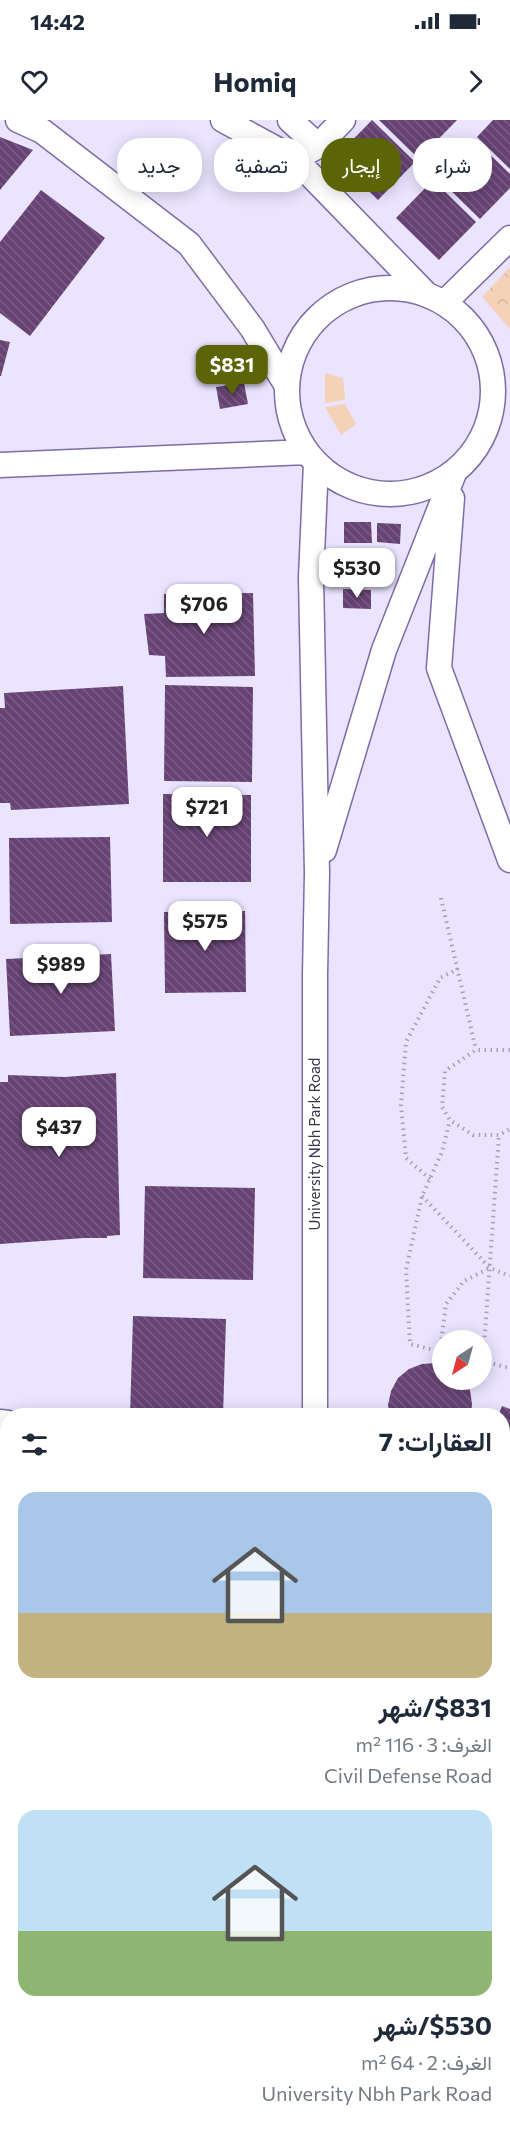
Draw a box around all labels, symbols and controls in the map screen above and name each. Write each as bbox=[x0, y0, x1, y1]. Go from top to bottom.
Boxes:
text: 14:42 bbox=[30, 8, 85, 35]
icon: heart bbox=[18, 65, 51, 98]
text: Homiq bbox=[213, 65, 297, 98]
icon: forward bbox=[459, 65, 492, 98]
chip: جديد bbox=[117, 138, 202, 192]
chip: تصفية bbox=[214, 138, 309, 192]
chip: إيجار bbox=[321, 138, 401, 192]
chip: شراء bbox=[413, 138, 492, 192]
pin: $831 bbox=[196, 345, 268, 396]
text: $831 bbox=[210, 352, 254, 376]
pin: $530 bbox=[321, 548, 393, 599]
text: $530 bbox=[333, 555, 381, 579]
pin: $706 bbox=[168, 584, 240, 635]
text: $706 bbox=[180, 591, 228, 615]
pin: $721 bbox=[171, 787, 243, 838]
text: $721 bbox=[186, 794, 228, 818]
pin: $575 bbox=[169, 901, 241, 952]
text: $575 bbox=[182, 908, 228, 932]
pin: $989 bbox=[25, 944, 97, 995]
text: $989 bbox=[37, 951, 85, 975]
street label: University Nbh Park Road bbox=[305, 1058, 323, 1230]
pin: $437 bbox=[23, 1107, 95, 1158]
text: $437 bbox=[36, 1114, 82, 1138]
north arrow bbox=[432, 1330, 492, 1390]
map controls bbox=[432, 1330, 492, 1390]
text: العقارات: 7 bbox=[379, 1425, 492, 1456]
icon: filters bbox=[18, 1428, 51, 1461]
icon: home bbox=[201, 1531, 309, 1639]
text: $831/شهر bbox=[378, 1691, 492, 1722]
text: الغرف: 3 · 116 m² bbox=[356, 1732, 492, 1756]
text: Civil Defense Road bbox=[324, 1763, 492, 1787]
icon: home bbox=[201, 1849, 309, 1957]
text: $530/شهر bbox=[374, 2009, 492, 2040]
text: الغرف: 2 · 64 m² bbox=[361, 2050, 492, 2074]
text: University Nbh Park Road bbox=[261, 2081, 492, 2105]

